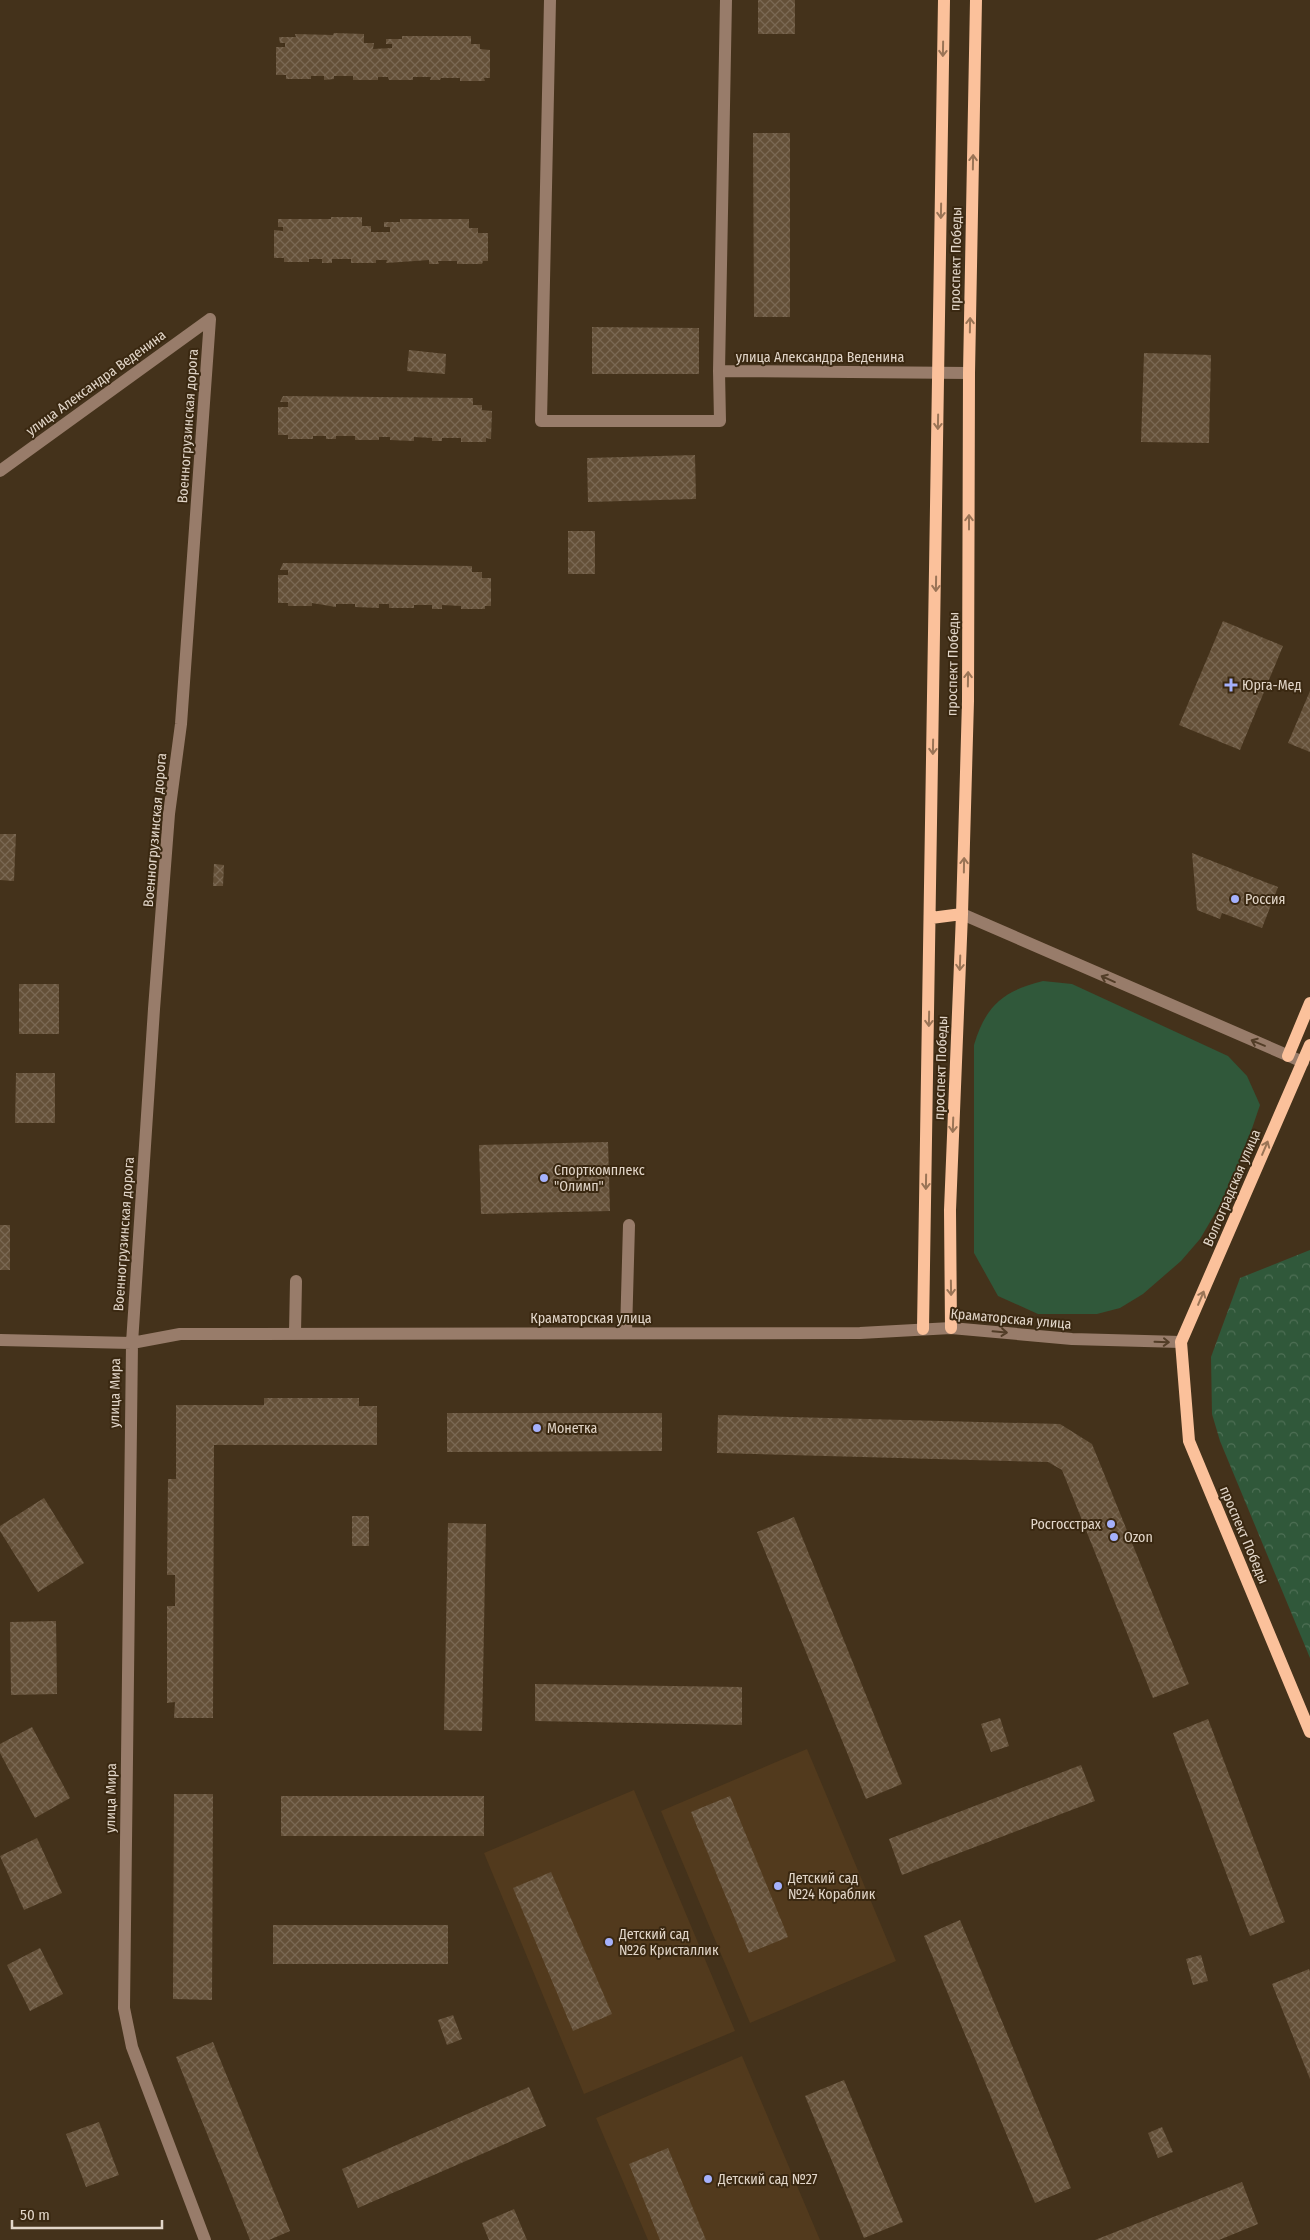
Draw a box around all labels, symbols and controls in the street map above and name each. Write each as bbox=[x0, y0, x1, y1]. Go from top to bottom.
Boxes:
one-way arrow bbox=[938, 40, 948, 56]
one-way arrow bbox=[968, 154, 978, 170]
one-way arrow bbox=[936, 202, 946, 219]
street label: проспект Победы bbox=[947, 207, 965, 311]
one-way arrow bbox=[965, 317, 975, 333]
street label: улица Александра Веденина bbox=[23, 326, 169, 439]
street label: Военногрузинская дорога bbox=[174, 348, 202, 504]
street label: улица Александра Веденина bbox=[736, 349, 904, 366]
one-way arrow bbox=[933, 413, 943, 429]
one-way arrow bbox=[964, 514, 974, 530]
one-way arrow bbox=[931, 576, 940, 592]
street label: проспект Победы bbox=[944, 612, 962, 716]
one-way arrow bbox=[963, 672, 973, 688]
place label: Юрга-Мед bbox=[1242, 677, 1301, 694]
marker: Юрга-Мед bbox=[1224, 678, 1238, 692]
one-way arrow bbox=[928, 738, 938, 754]
street label: Военногрузинская дорога bbox=[140, 752, 170, 908]
one-way arrow bbox=[959, 858, 968, 874]
place label: Россия bbox=[1245, 891, 1285, 908]
marker: Россия bbox=[1229, 893, 1241, 905]
one-way arrow bbox=[956, 955, 965, 971]
one-way arrow bbox=[1101, 973, 1116, 983]
one-way arrow bbox=[924, 1011, 934, 1027]
street label: проспект Победы bbox=[931, 1016, 951, 1120]
one-way arrow bbox=[1251, 1038, 1266, 1047]
one-way arrow bbox=[949, 1117, 958, 1133]
street label: Волгоградская улица bbox=[1200, 1127, 1264, 1249]
one-way arrow bbox=[1261, 1141, 1271, 1156]
street label: Военногрузинская дорога bbox=[110, 1156, 138, 1312]
place label: Спорткомплекс "Олимп" bbox=[554, 1162, 645, 1195]
marker: Спорткомплекс "Олимп" bbox=[538, 1172, 550, 1184]
one-way arrow bbox=[921, 1173, 931, 1189]
one-way arrow bbox=[946, 1279, 956, 1295]
one-way arrow bbox=[1197, 1290, 1206, 1305]
street label: Краматорская улица bbox=[950, 1305, 1072, 1333]
street label: Краматорская улица bbox=[530, 1310, 652, 1327]
one-way arrow bbox=[992, 1327, 1008, 1337]
one-way arrow bbox=[1154, 1337, 1170, 1346]
street label: улица Мира bbox=[106, 1358, 124, 1428]
place label: Монетка bbox=[547, 1420, 597, 1437]
marker: Монетка bbox=[531, 1422, 543, 1434]
street label: проспект Победы bbox=[1216, 1484, 1272, 1586]
place label: Росгосстрах bbox=[1031, 1516, 1102, 1533]
marker: Росгосстрах bbox=[1105, 1518, 1117, 1530]
place label: Ozon bbox=[1124, 1529, 1153, 1546]
marker: Ozon bbox=[1108, 1531, 1120, 1543]
street label: улица Мира bbox=[102, 1763, 120, 1833]
place label: Детский сад №24 Кораблик bbox=[787, 1870, 876, 1903]
marker: Детский сад №24 Кораблик bbox=[772, 1880, 784, 1892]
place label: Детский сад №26 Кристаллик bbox=[618, 1926, 719, 1959]
marker: Детский сад №26 Кристаллик bbox=[603, 1936, 615, 1948]
place label: Детский сад №27 bbox=[717, 2171, 818, 2188]
marker: Детский сад №27 bbox=[702, 2173, 714, 2185]
scale bar bbox=[12, 2198, 162, 2230]
text: 50 m bbox=[20, 2206, 50, 2224]

